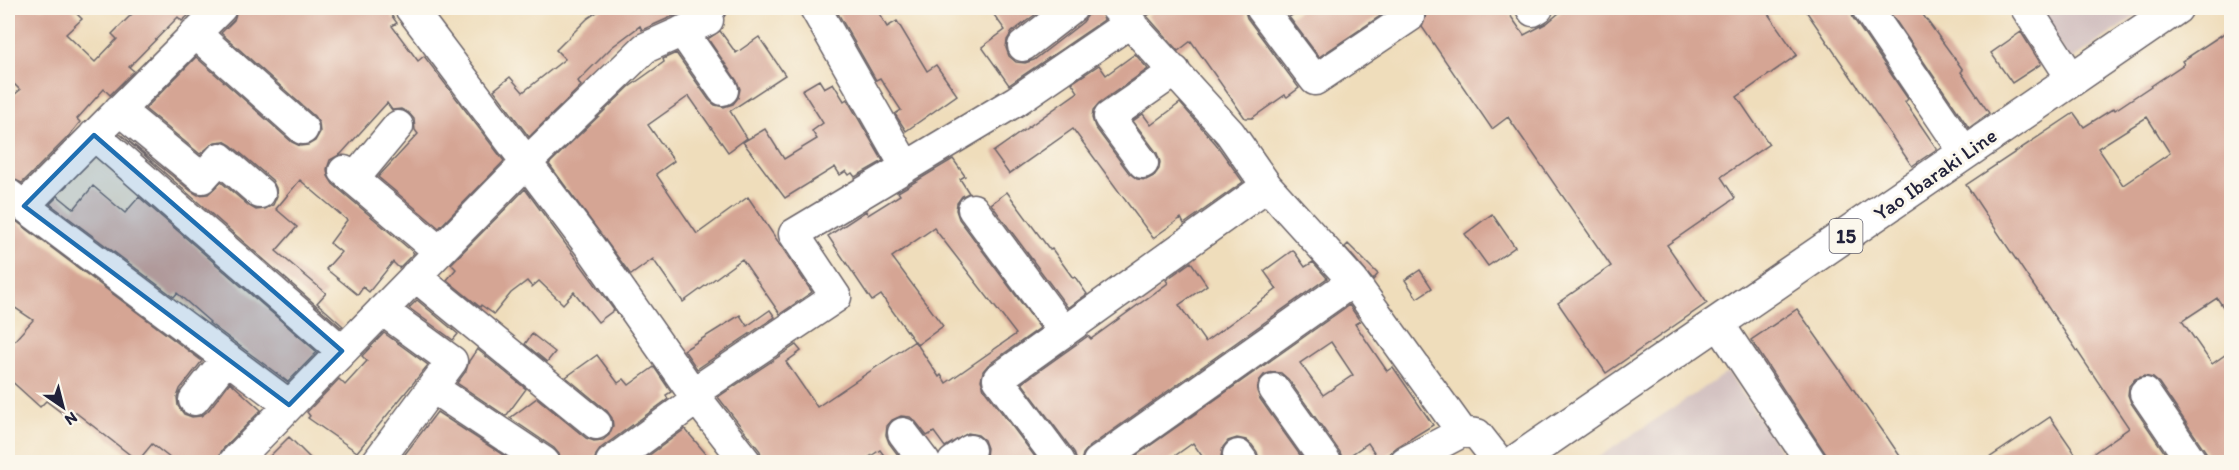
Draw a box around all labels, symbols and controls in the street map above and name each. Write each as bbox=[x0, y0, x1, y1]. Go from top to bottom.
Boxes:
street label: Yao Ibaraki Line bbox=[1869, 122, 2001, 226]
road number: 15 bbox=[1830, 219, 1862, 253]
north arrow bbox=[33, 377, 93, 437]
text: N bbox=[61, 408, 81, 430]

